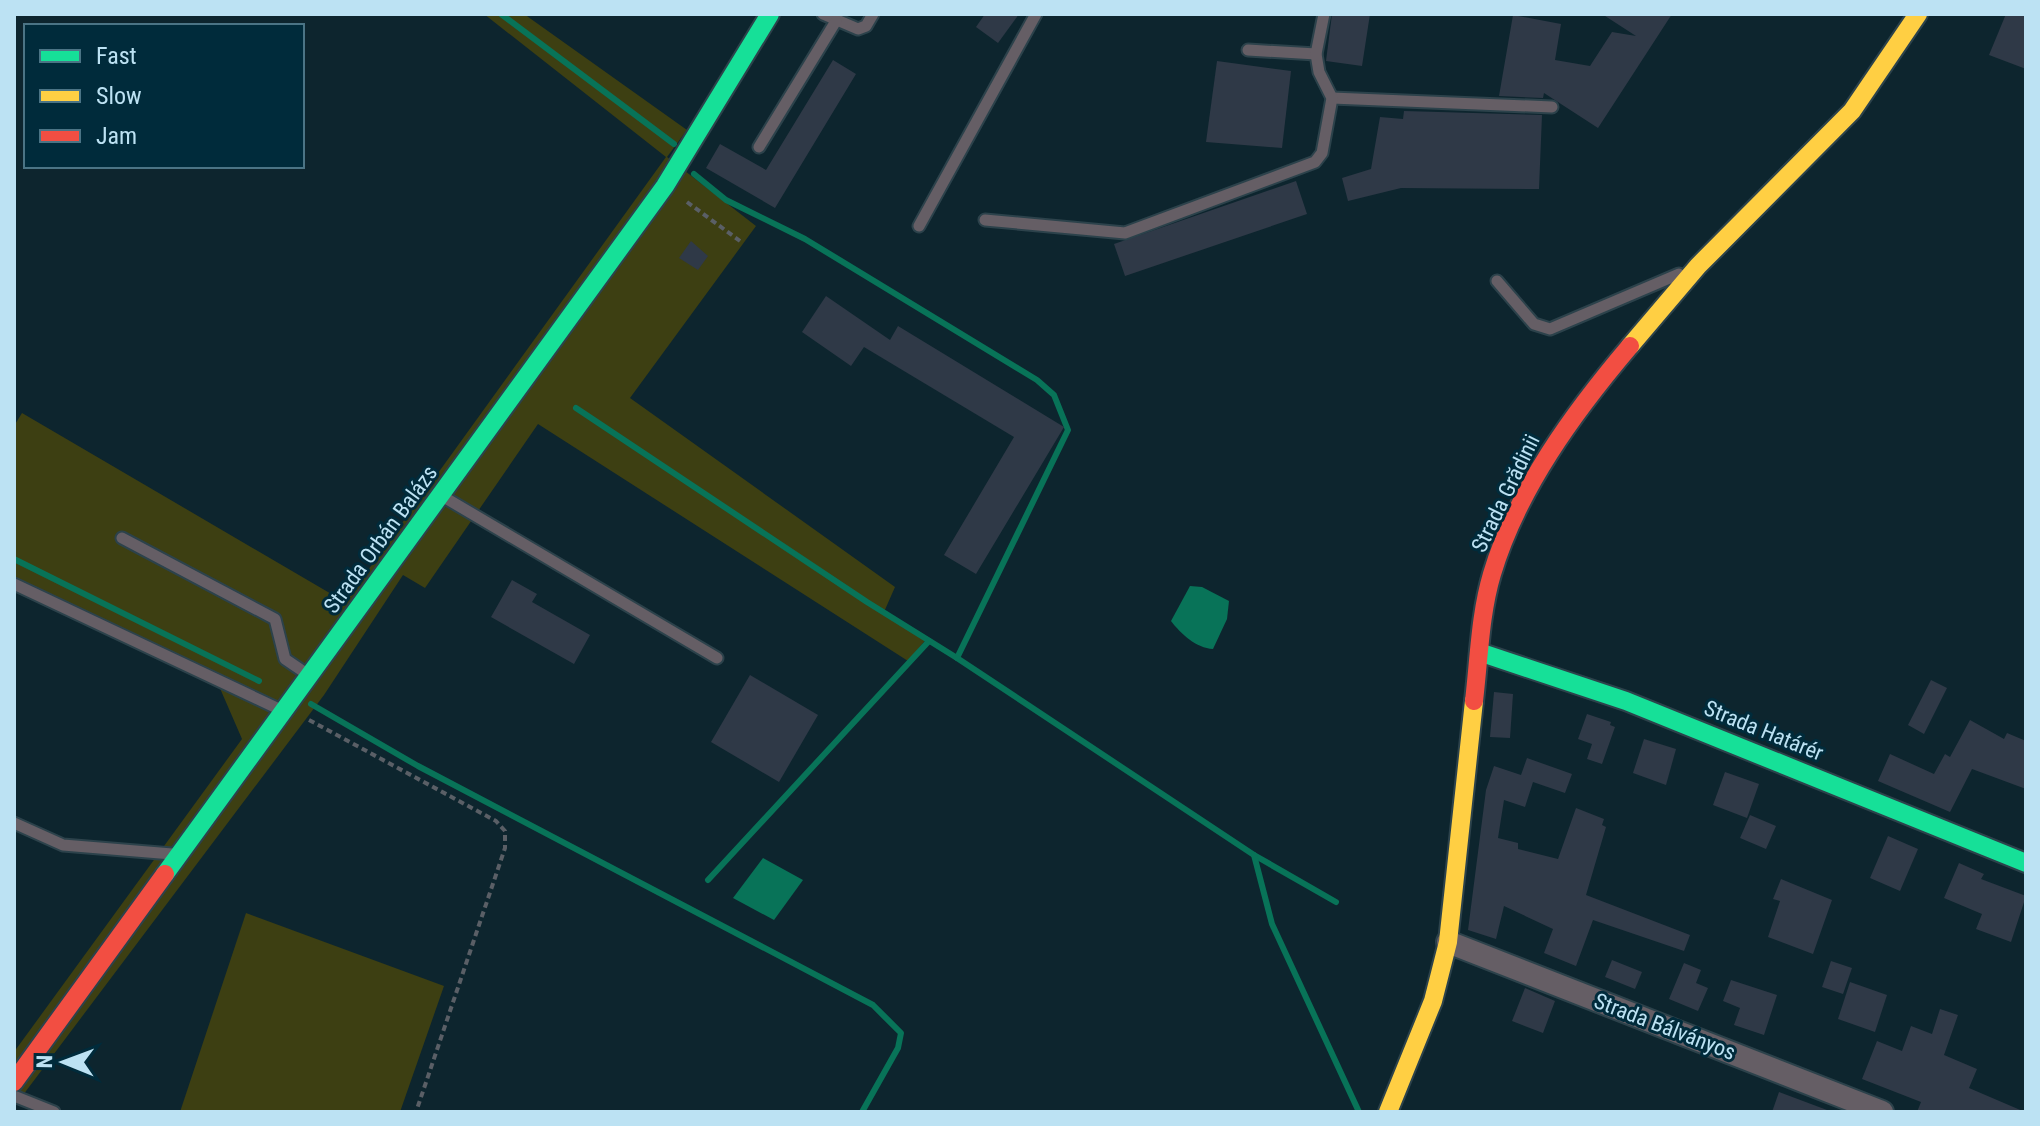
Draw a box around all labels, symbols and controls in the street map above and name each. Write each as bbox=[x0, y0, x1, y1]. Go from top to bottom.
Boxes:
legend bbox=[24, 24, 304, 168]
text: Fast bbox=[96, 42, 137, 70]
text: Slow bbox=[96, 82, 142, 110]
text: Jam bbox=[96, 122, 137, 150]
street label: Strada Grădinii bbox=[1466, 430, 1545, 556]
street label: Strada Orbán Balázs bbox=[319, 461, 442, 618]
street label: Strada Határér bbox=[1701, 695, 1827, 766]
street label: Strada Bálványos bbox=[1591, 988, 1739, 1065]
north arrow bbox=[24, 1022, 104, 1102]
text: N bbox=[32, 1055, 57, 1069]

